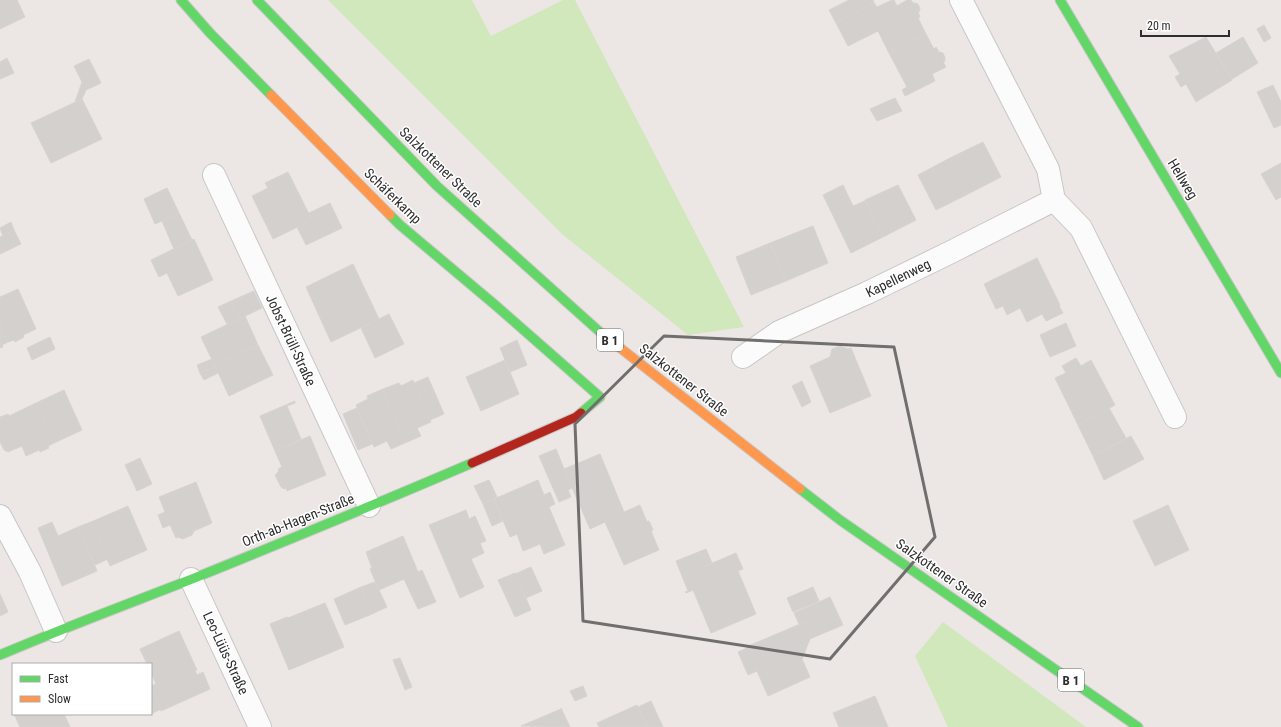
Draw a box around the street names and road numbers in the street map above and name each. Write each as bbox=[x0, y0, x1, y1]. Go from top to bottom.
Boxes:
street label: Salzkottener Straße bbox=[396, 124, 486, 211]
street label: Hellweg bbox=[1165, 156, 1201, 202]
street label: Schäferkamp bbox=[361, 165, 425, 227]
street label: Kapellenweg bbox=[863, 255, 933, 301]
street label: Jobst-Brüll-Straße bbox=[263, 292, 319, 389]
road number: B 1 bbox=[597, 329, 623, 351]
street label: Salzkottener Straße bbox=[636, 340, 732, 420]
street label: Orth-ab-Hagen-Straße bbox=[240, 490, 357, 550]
street label: Salzkottener Straße bbox=[893, 535, 991, 611]
street label: Leo-Lüüs-Straße bbox=[200, 609, 252, 697]
road number: B 1 bbox=[1058, 669, 1084, 691]

